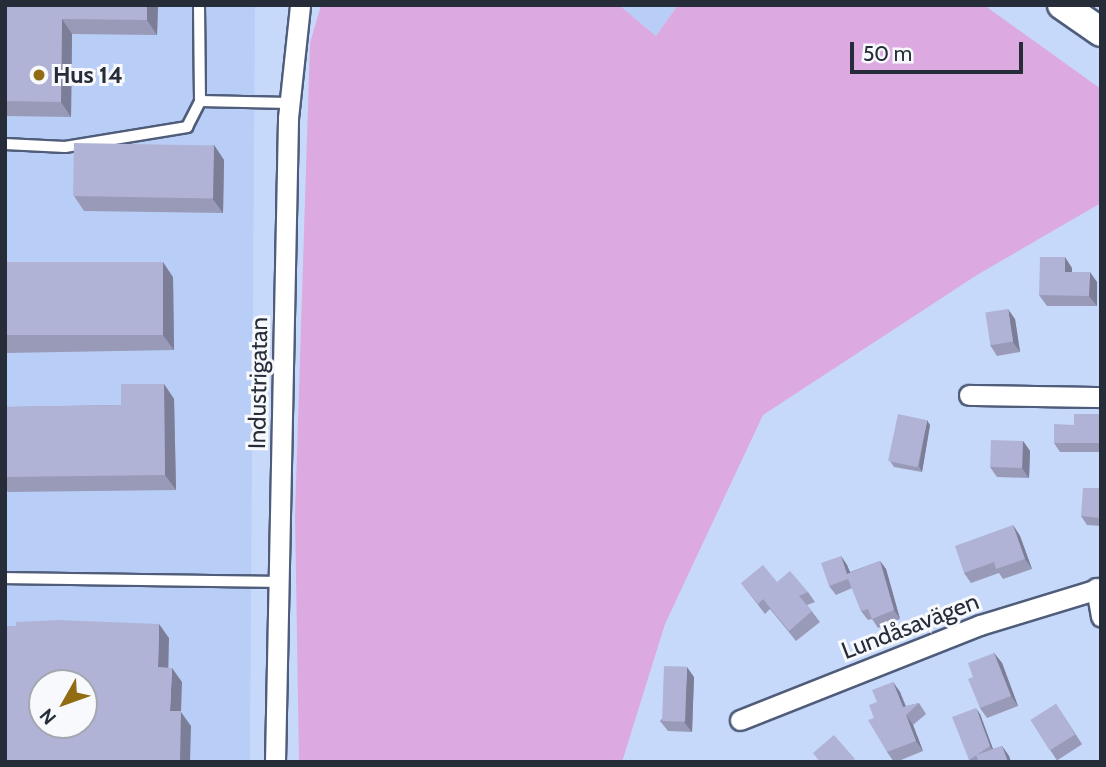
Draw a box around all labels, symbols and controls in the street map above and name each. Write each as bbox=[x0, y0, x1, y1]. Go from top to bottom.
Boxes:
scale bar bbox=[854, 28, 1027, 72]
text: 50 m bbox=[863, 41, 912, 66]
place label: Hus 14 bbox=[53, 61, 123, 89]
marker: Hus 14 bbox=[31, 67, 47, 83]
street label: Industrigatan bbox=[242, 317, 274, 449]
street label: Lundåsavägen bbox=[837, 587, 983, 665]
north arrow bbox=[28, 669, 98, 739]
text: N bbox=[35, 704, 61, 729]

